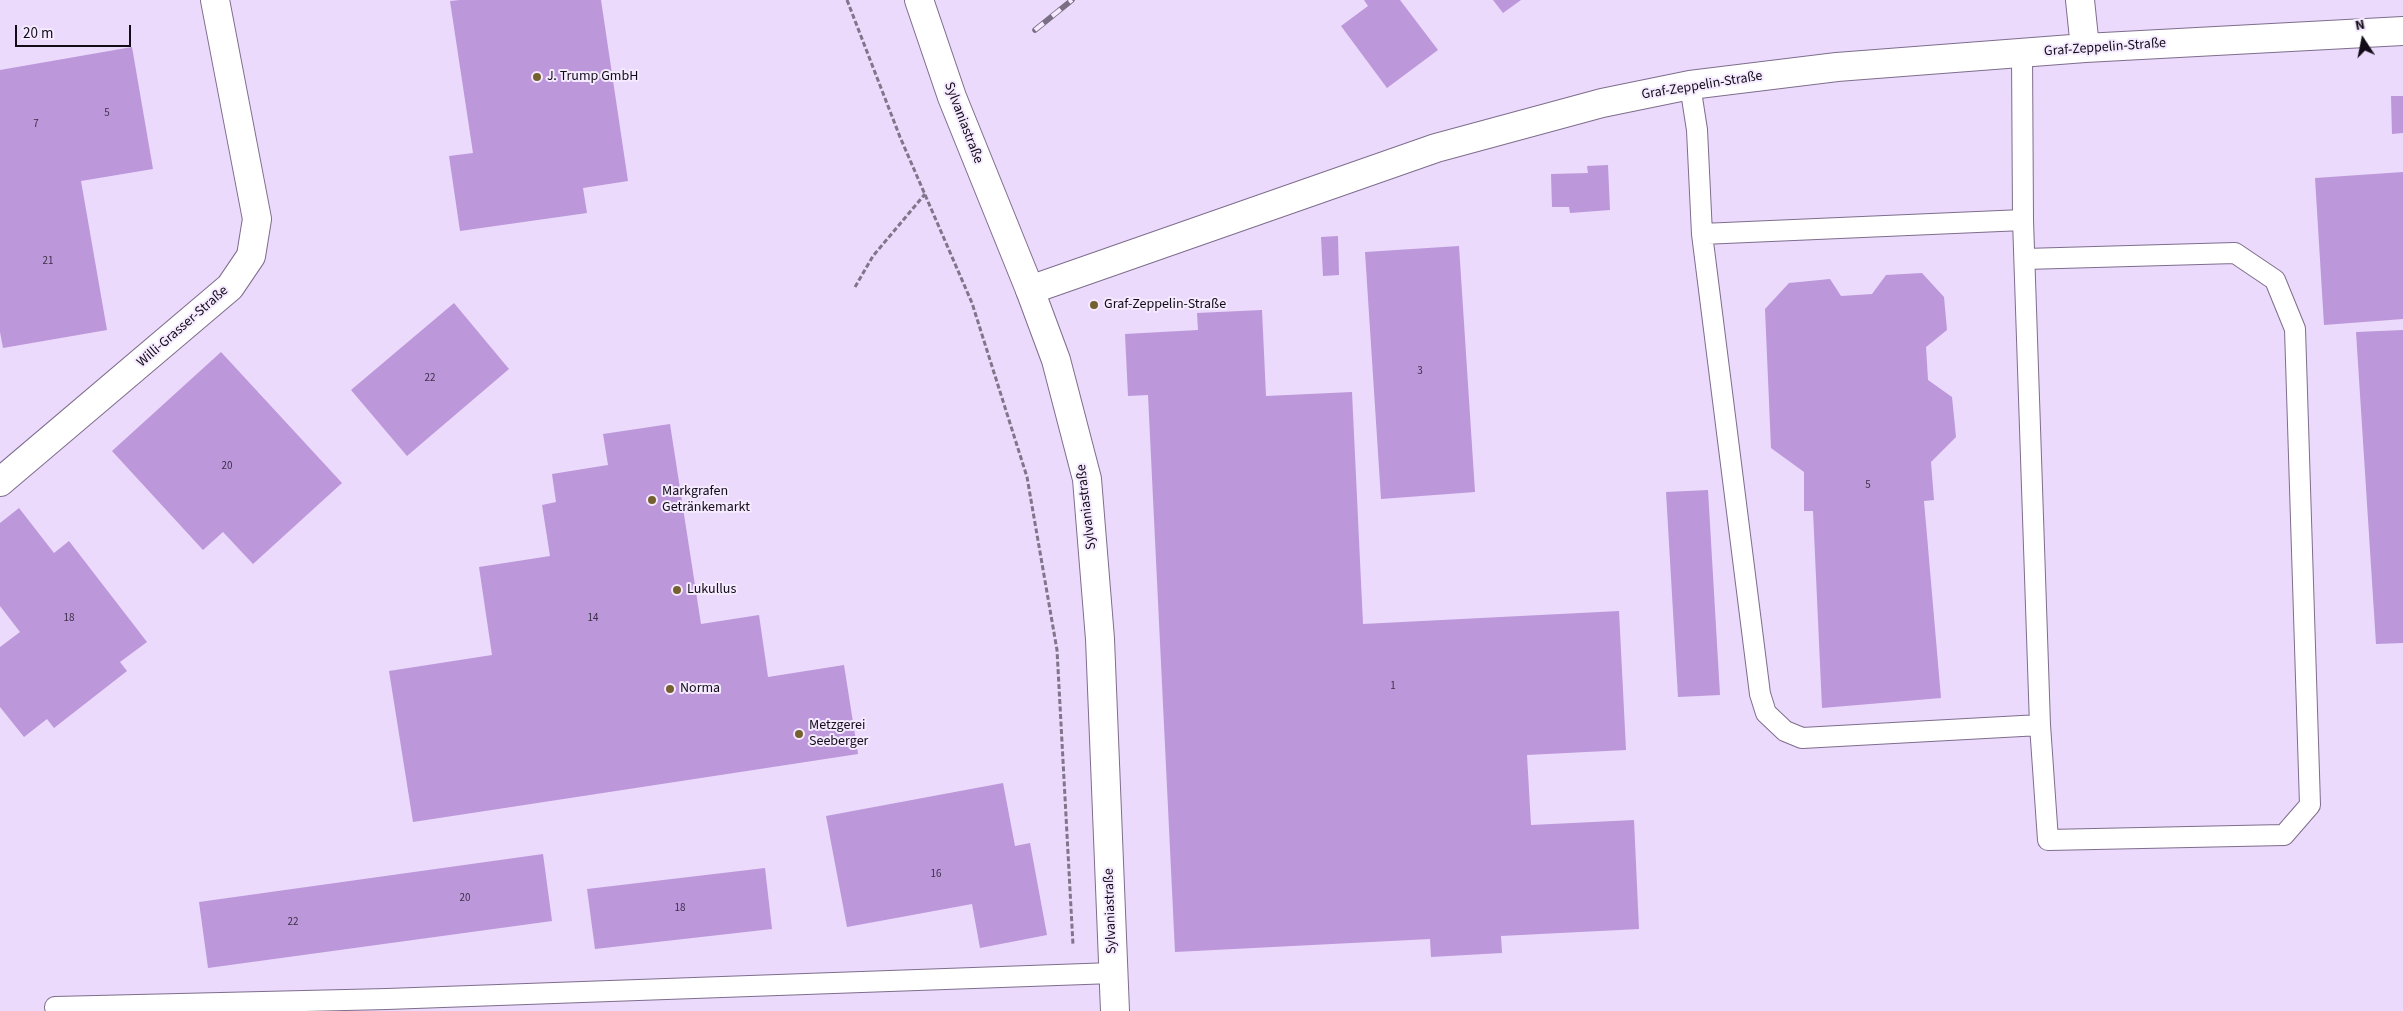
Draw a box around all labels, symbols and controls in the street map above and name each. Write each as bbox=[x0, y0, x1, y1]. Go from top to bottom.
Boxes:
scale bar bbox=[18, 15, 134, 47]
north arrow bbox=[2338, 15, 2388, 65]
text: N bbox=[2354, 15, 2367, 36]
text: 20 m bbox=[23, 23, 53, 44]
street label: Graf-Zeppelin-Straße bbox=[2044, 35, 2166, 61]
street label: Graf-Zeppelin-Straße bbox=[1640, 68, 1764, 104]
place label: J. Trump GmbH bbox=[547, 69, 638, 85]
marker: J. Trump GmbH bbox=[531, 71, 543, 83]
street label: Sylvaniastraße bbox=[940, 80, 986, 166]
house number: 5 bbox=[104, 107, 110, 121]
house number: 7 bbox=[33, 118, 39, 132]
house number: 21 bbox=[43, 255, 53, 269]
street label: Willi-Grasser-Straße bbox=[134, 283, 232, 371]
place label: Graf-Zeppelin-Straße bbox=[1104, 297, 1226, 313]
marker: Graf-Zeppelin-Straße bbox=[1088, 299, 1100, 311]
house number: 3 bbox=[1417, 365, 1423, 379]
house number: 22 bbox=[425, 372, 435, 386]
house number: 20 bbox=[222, 460, 232, 474]
street label: Sylvaniastraße bbox=[1073, 463, 1101, 551]
house number: 5 bbox=[1865, 479, 1871, 493]
place label: Markgrafen Getränkemarkt bbox=[662, 484, 750, 516]
marker: Markgrafen Getränkemarkt bbox=[646, 494, 658, 506]
place label: Lukullus bbox=[687, 582, 736, 598]
marker: Lukullus bbox=[671, 584, 683, 596]
house number: 18 bbox=[64, 612, 74, 626]
house number: 14 bbox=[588, 612, 598, 626]
house number: 1 bbox=[1390, 680, 1396, 694]
place label: Norma bbox=[680, 681, 720, 697]
marker: Norma bbox=[664, 683, 676, 695]
place label: Metzgerei Seeberger bbox=[809, 718, 868, 750]
marker: Metzgerei Seeberger bbox=[793, 728, 805, 740]
house number: 16 bbox=[931, 868, 941, 882]
street label: Sylvaniastraße bbox=[1101, 868, 1121, 954]
house number: 20 bbox=[460, 892, 470, 906]
house number: 18 bbox=[675, 902, 685, 916]
house number: 22 bbox=[288, 916, 298, 930]

